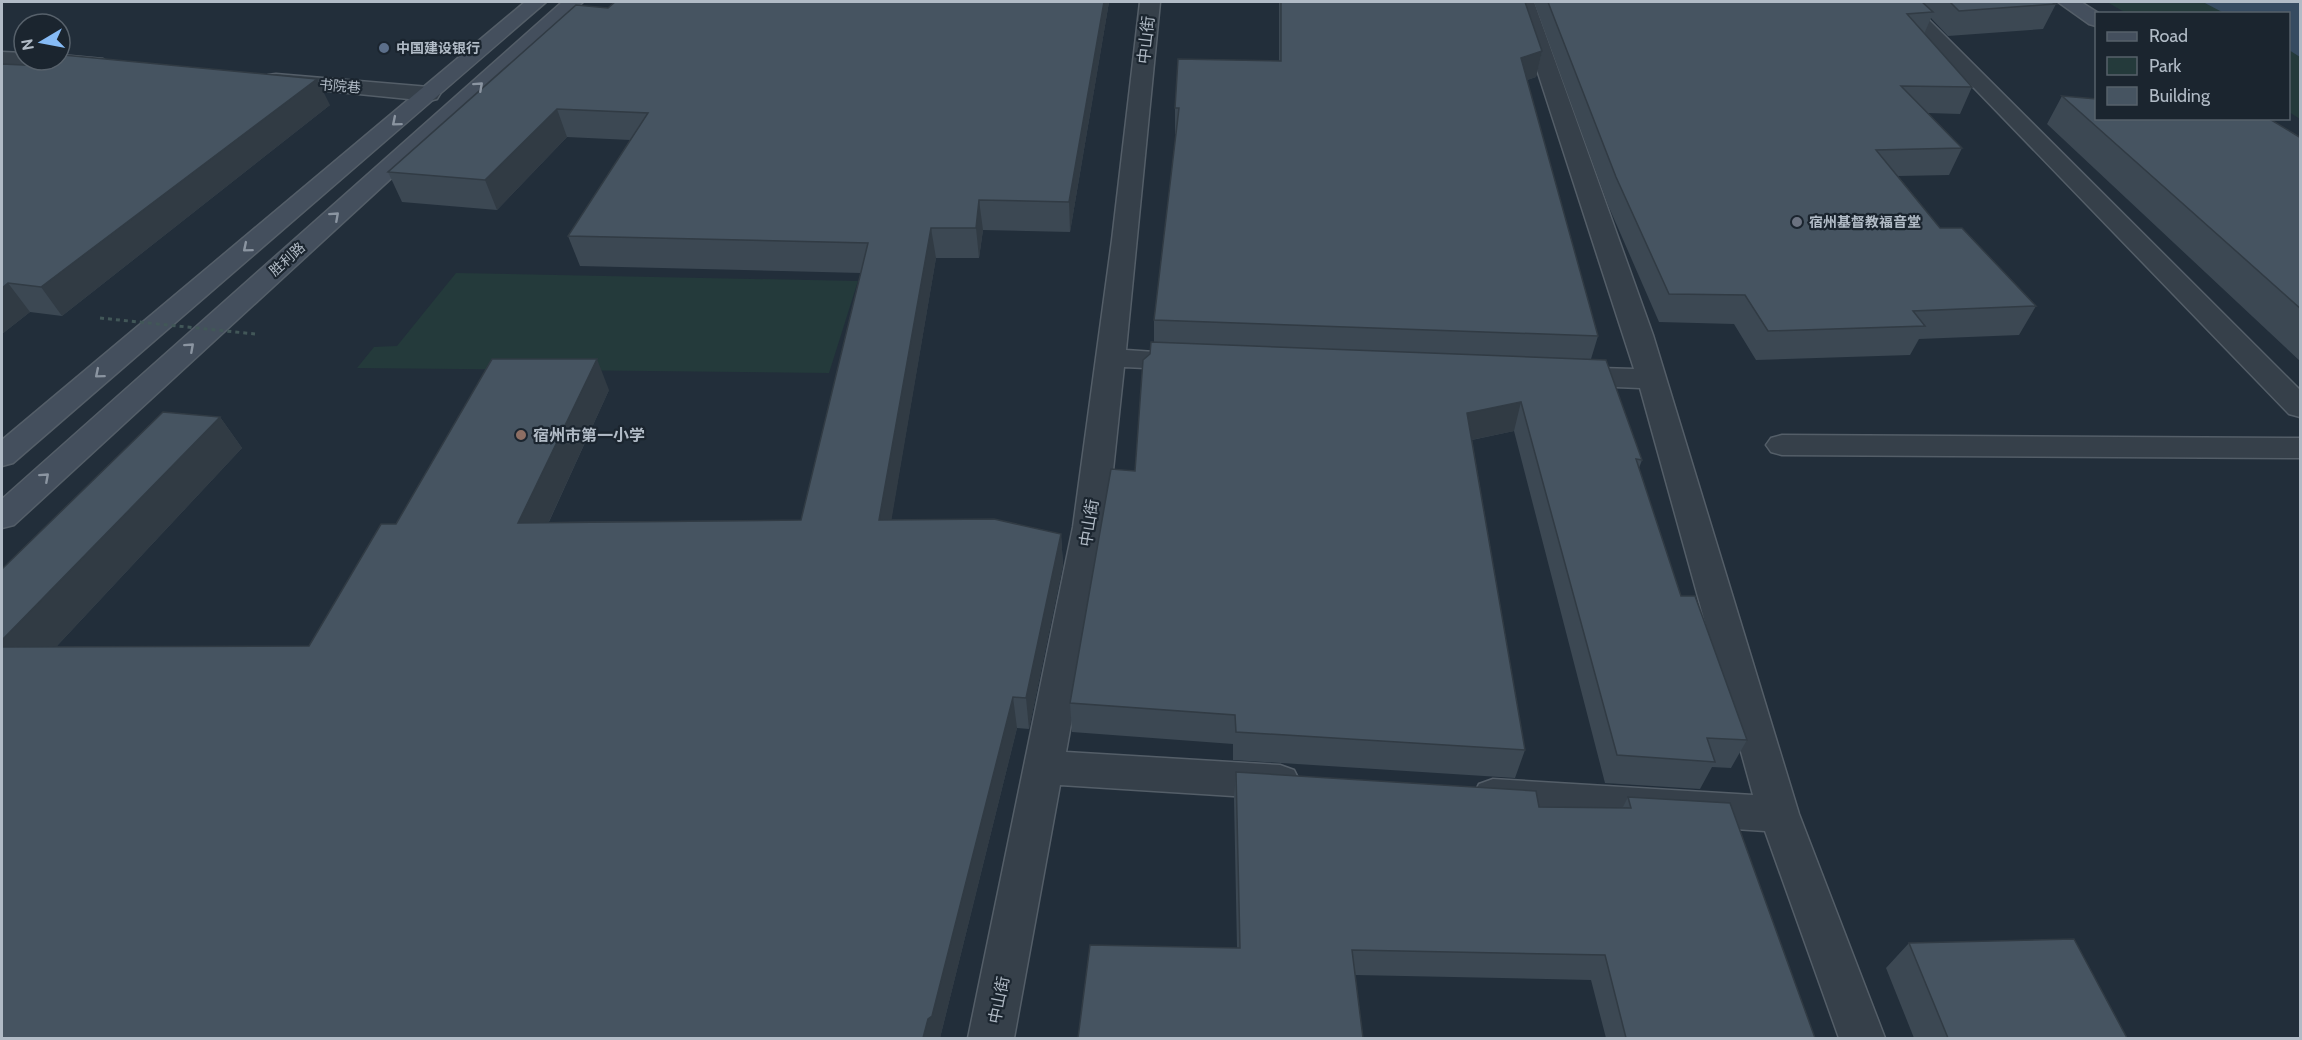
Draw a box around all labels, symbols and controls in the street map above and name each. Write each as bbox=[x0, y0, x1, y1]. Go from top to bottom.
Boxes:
north arrow bbox=[12, 12, 72, 72]
legend bbox=[2095, 12, 2290, 120]
street label: 中山街 bbox=[1134, 15, 1158, 65]
text: Road bbox=[2149, 25, 2188, 47]
text: N bbox=[17, 37, 38, 52]
place label: 中国建设银行 bbox=[396, 39, 480, 57]
marker: 中国建设银行 bbox=[377, 41, 391, 55]
text: Park bbox=[2149, 55, 2182, 77]
street label: 书院巷 bbox=[318, 75, 362, 97]
one-way arrow bbox=[473, 82, 483, 93]
text: Building bbox=[2149, 85, 2211, 107]
one-way arrow bbox=[392, 114, 403, 125]
one-way arrow bbox=[328, 212, 338, 223]
place label: 宿州基督教福音堂 bbox=[1809, 213, 1921, 231]
marker: 宿州基督教福音堂 bbox=[1790, 215, 1804, 229]
street label: 胜利路 bbox=[265, 238, 309, 280]
one-way arrow bbox=[243, 241, 254, 252]
one-way arrow bbox=[183, 343, 194, 354]
one-way arrow bbox=[94, 367, 105, 378]
place label: 宿州市第一小学 bbox=[533, 426, 645, 445]
marker: 宿州市第一小学 bbox=[514, 428, 528, 442]
one-way arrow bbox=[38, 473, 49, 484]
street label: 中山街 bbox=[1076, 498, 1102, 548]
street label: 中山街 bbox=[985, 975, 1013, 1025]

